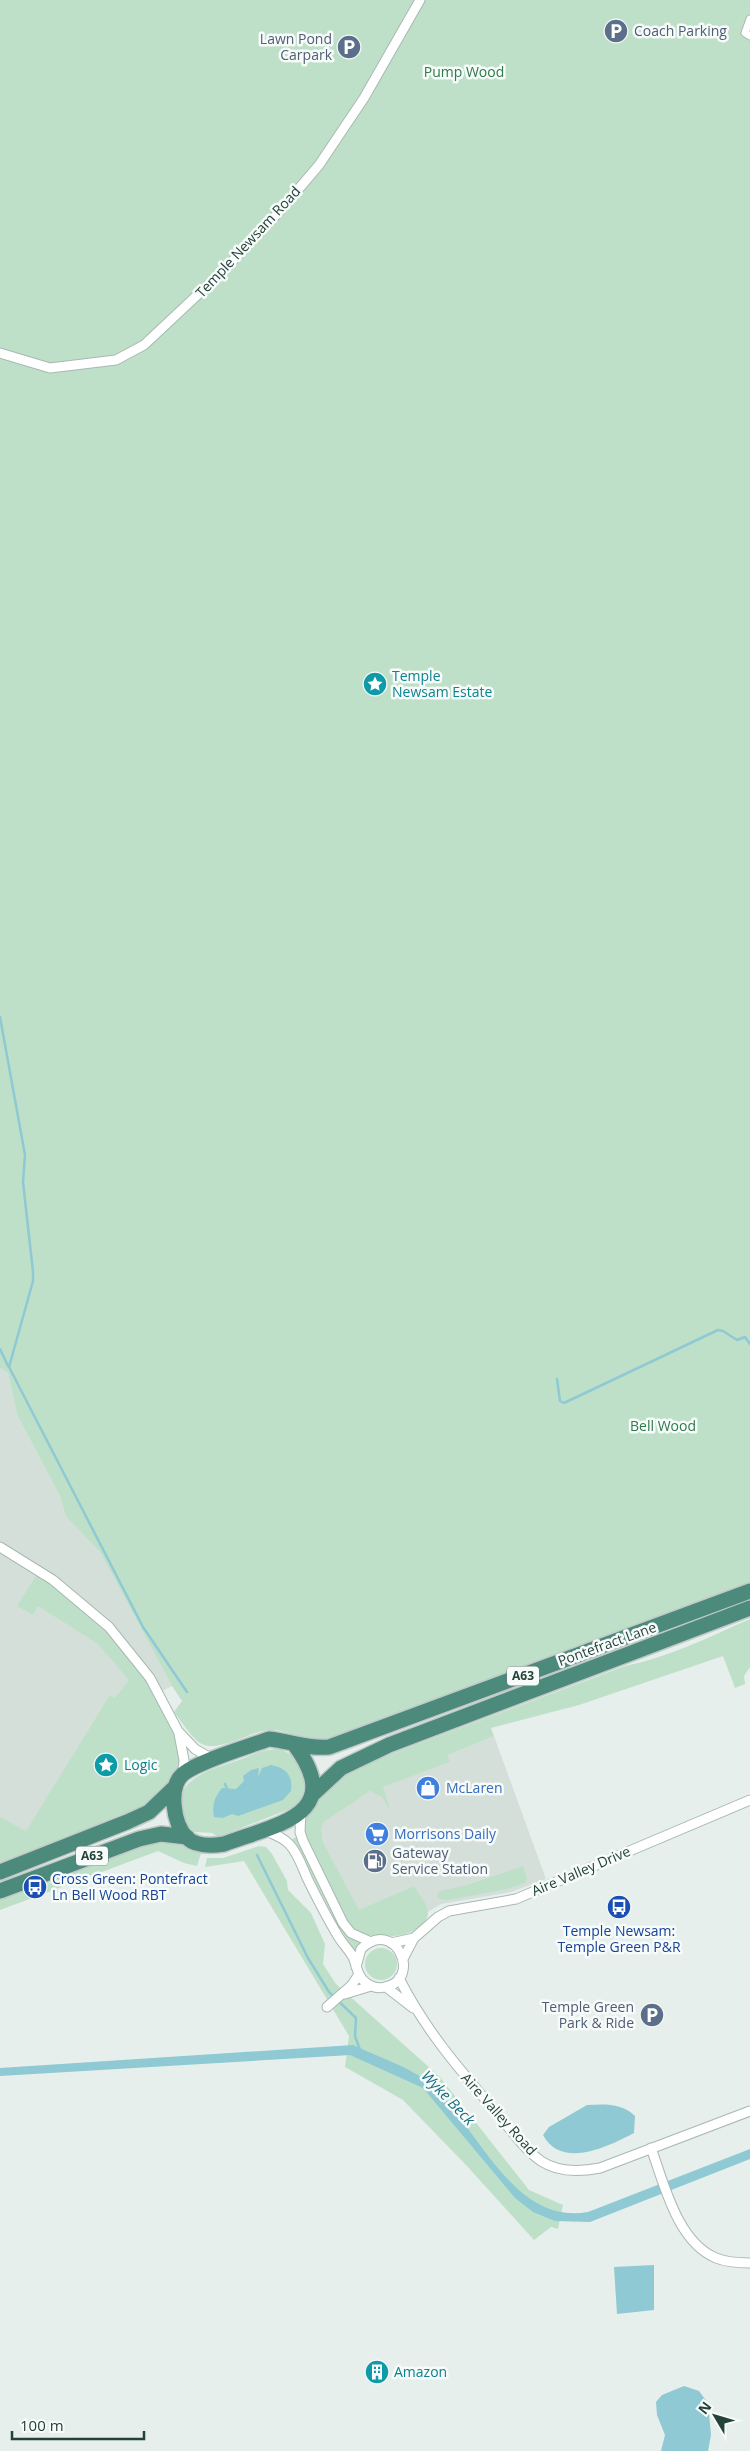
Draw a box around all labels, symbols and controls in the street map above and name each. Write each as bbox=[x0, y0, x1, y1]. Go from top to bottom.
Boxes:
parking icon: Coach Parking bbox=[603, 18, 629, 44]
place label: Coach Parking bbox=[634, 21, 727, 40]
place label: Lawn Pond Carpark bbox=[260, 29, 333, 64]
parking icon: Lawn Pond Carpark bbox=[336, 34, 362, 60]
park label: Pump Wood bbox=[424, 62, 504, 81]
street label: Temple Newsam Road bbox=[191, 182, 304, 301]
place label: Temple Newsam Estate bbox=[392, 666, 493, 701]
place icon: Temple Newsam Estate bbox=[362, 671, 388, 697]
park label: Bell Wood bbox=[630, 1416, 696, 1435]
street label: Pontefract Lane bbox=[555, 1617, 659, 1670]
road number: A63 bbox=[507, 1666, 539, 1685]
place icon: Logic bbox=[93, 1752, 119, 1778]
place label: Logic bbox=[124, 1755, 158, 1774]
shop icon: McLaren bbox=[415, 1775, 441, 1801]
place label: McLaren bbox=[446, 1778, 503, 1797]
supermarket icon: Morrisons Daily bbox=[364, 1821, 390, 1847]
place label: Morrisons Daily bbox=[394, 1824, 497, 1843]
street label: Aire Valley Drive bbox=[528, 1841, 633, 1900]
place label: Gateway Service Station bbox=[392, 1843, 488, 1878]
road number: A63 bbox=[76, 1846, 108, 1865]
fuel station icon: Gateway Service Station bbox=[362, 1848, 388, 1874]
place label: Cross Green: Pontefract Ln Bell Wood RBT bbox=[52, 1869, 208, 1904]
bus stop icon: Cross Green: Pontefract Ln Bell Wood RBT bbox=[22, 1874, 48, 1900]
bus stop icon: Temple Newsam: Temple Green P&R bbox=[606, 1894, 632, 1920]
place label: Temple Newsam: Temple Green P&R bbox=[557, 1921, 681, 1956]
place label: Temple Green Park & Ride bbox=[542, 1997, 634, 2032]
parking icon: Temple Green Park & Ride bbox=[639, 2002, 665, 2028]
water label: Wyke Beck bbox=[418, 2066, 480, 2130]
street label: Aire Valley Road bbox=[457, 2068, 541, 2159]
building icon: Amazon bbox=[364, 2359, 390, 2385]
place label: Amazon bbox=[394, 2362, 447, 2381]
north arrow bbox=[690, 2391, 740, 2441]
text: N bbox=[693, 2397, 715, 2418]
scale bar bbox=[12, 2408, 145, 2440]
text: 100 m bbox=[20, 2415, 64, 2435]

